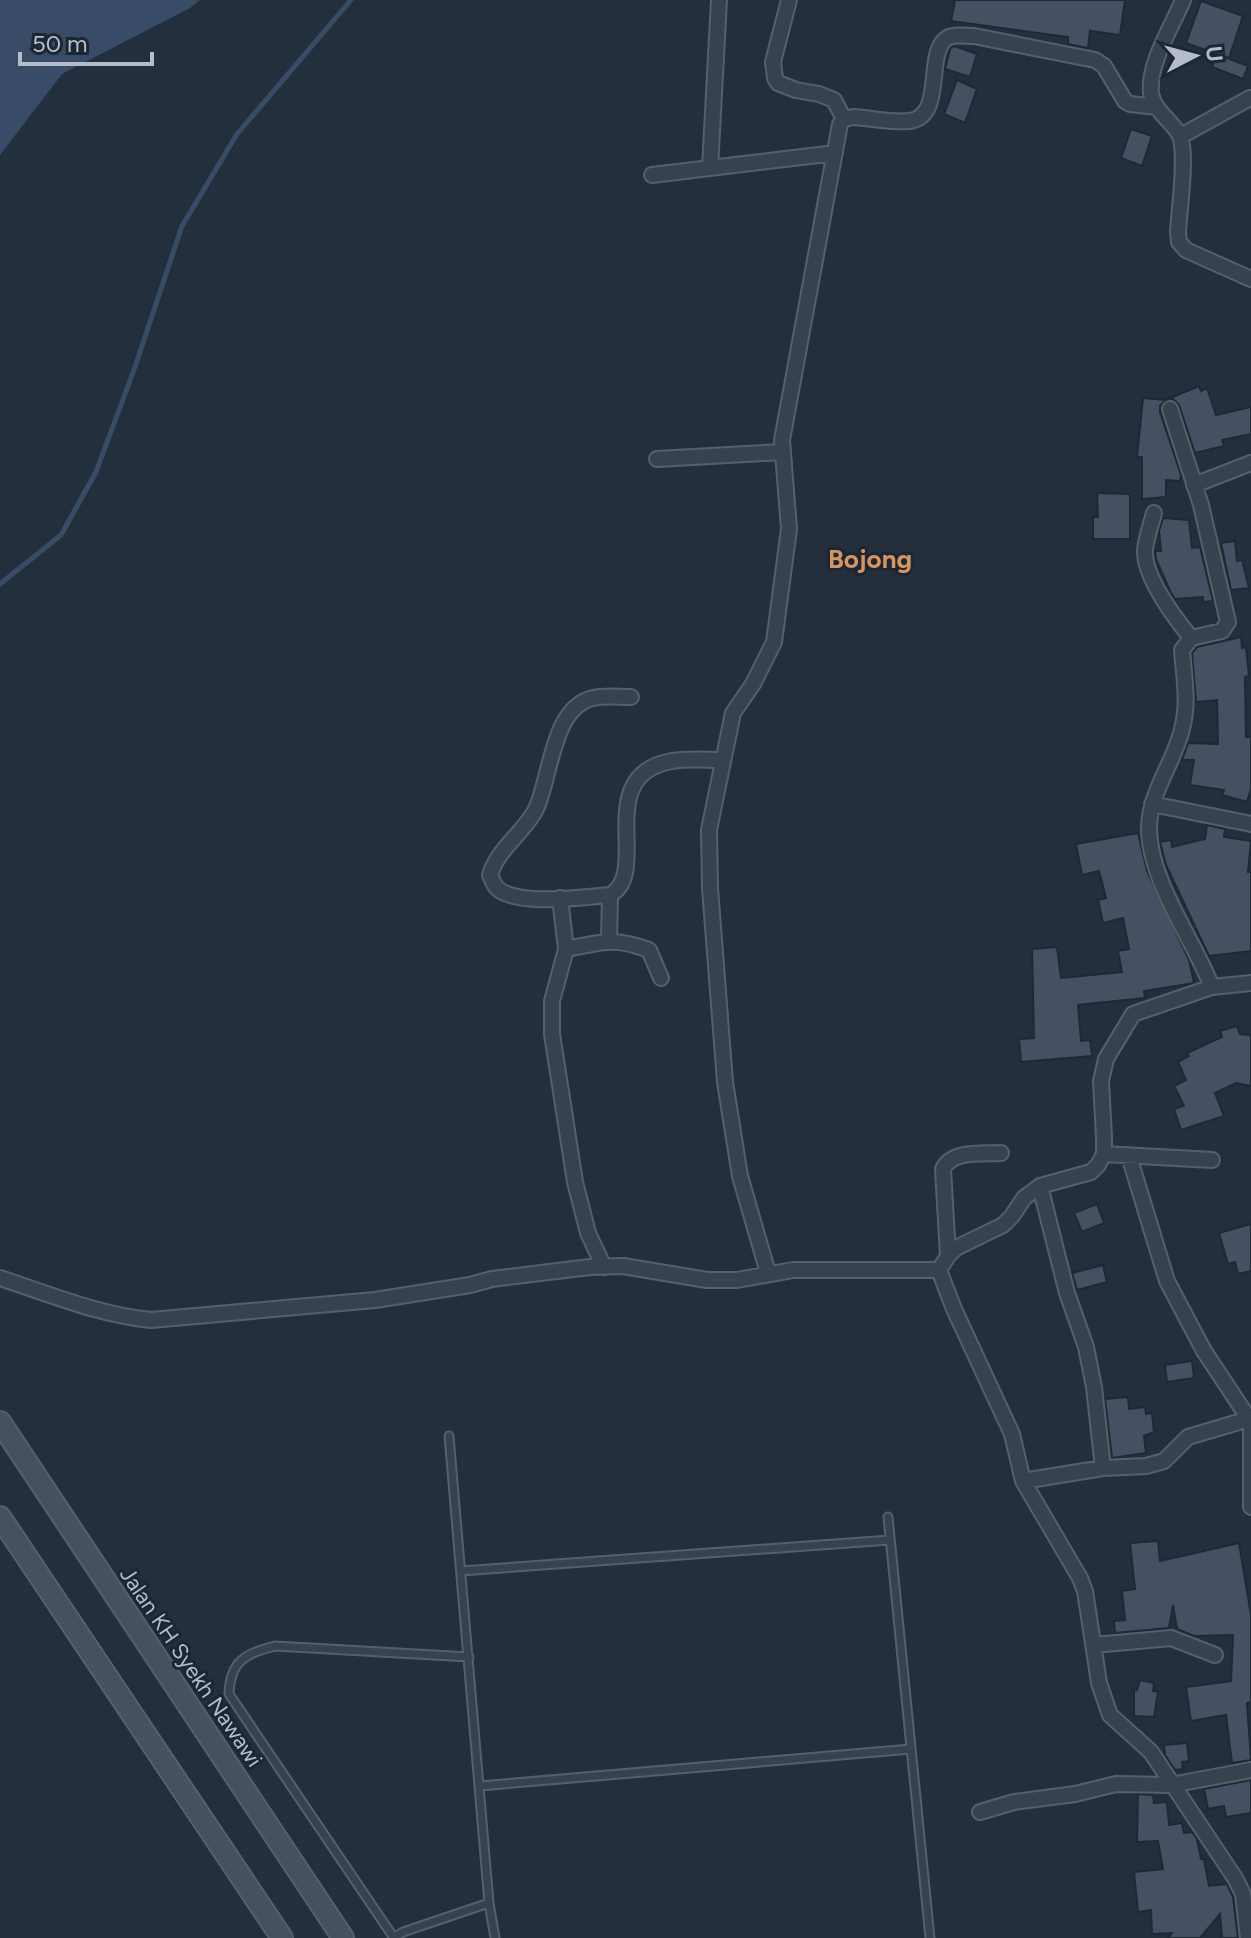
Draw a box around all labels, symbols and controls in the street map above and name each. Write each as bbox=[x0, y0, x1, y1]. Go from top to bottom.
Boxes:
scale bar bbox=[20, 16, 152, 66]
north arrow bbox=[1155, 16, 1235, 96]
text: 50 m bbox=[32, 29, 88, 58]
text: U bbox=[1200, 45, 1229, 63]
district label: Bojong bbox=[828, 543, 912, 575]
street label: Jalan KH Syekh Nawawi bbox=[114, 1562, 268, 1772]

